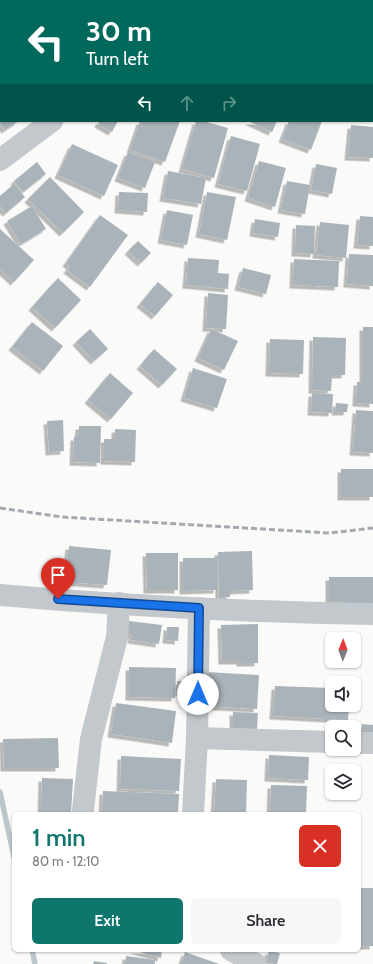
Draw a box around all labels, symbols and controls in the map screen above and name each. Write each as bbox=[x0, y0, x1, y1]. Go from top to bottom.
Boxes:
text: 30 m bbox=[86, 14, 152, 48]
icon: left bbox=[20, 16, 72, 68]
text: Turn left bbox=[86, 48, 149, 70]
icon: left bbox=[134, 92, 156, 114]
icon: ahead bbox=[176, 92, 198, 114]
icon: right bbox=[218, 92, 240, 114]
pin bbox=[41, 558, 75, 599]
icon: arrive bbox=[47, 564, 69, 586]
north arrow bbox=[325, 632, 361, 668]
map controls bbox=[325, 632, 361, 800]
position arrow bbox=[177, 673, 219, 715]
button: sound bbox=[325, 676, 361, 712]
button: search bbox=[325, 720, 361, 756]
button: layers bbox=[325, 764, 361, 800]
text: 1 min bbox=[32, 823, 86, 852]
button: close bbox=[299, 825, 341, 867]
text: 80 m · 12:10 bbox=[32, 853, 99, 869]
button: Exit bbox=[32, 898, 183, 944]
button: Share bbox=[191, 898, 341, 944]

